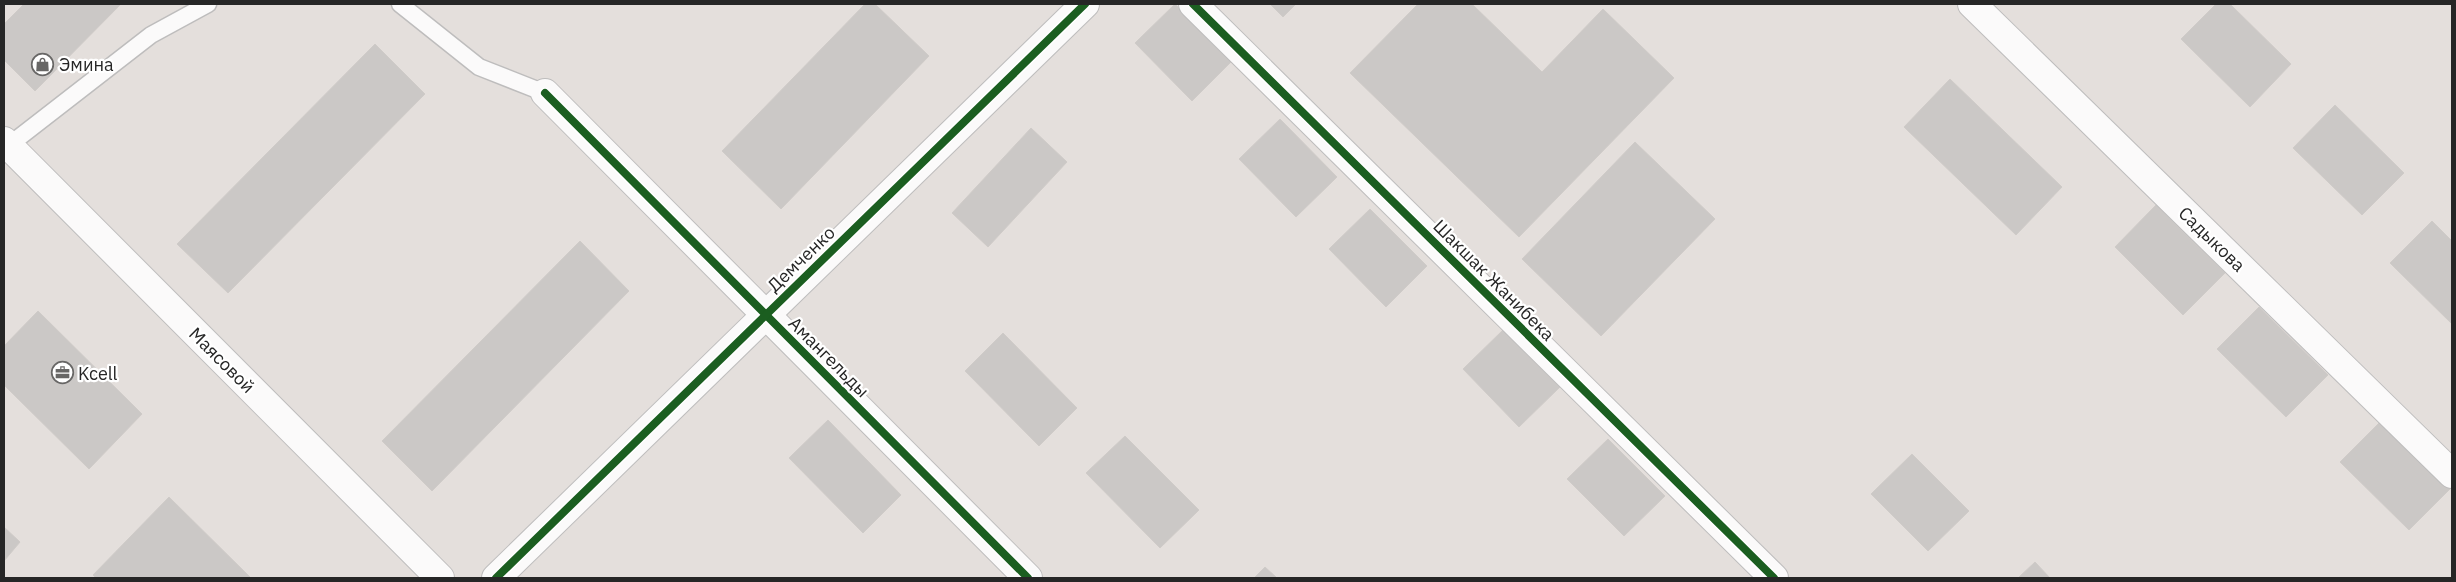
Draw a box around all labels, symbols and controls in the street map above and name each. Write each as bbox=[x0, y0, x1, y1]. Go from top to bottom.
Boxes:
shop icon: Эмина bbox=[31, 52, 55, 76]
place label: Эмина bbox=[59, 53, 114, 76]
street label: Садыкова bbox=[2174, 201, 2251, 277]
street label: Шакшак Жанибека bbox=[1428, 214, 1560, 346]
street label: Демченко bbox=[762, 221, 840, 297]
street label: Амангельды bbox=[784, 312, 874, 402]
street label: Маясовой bbox=[184, 322, 260, 398]
office icon: Kcell bbox=[50, 361, 74, 385]
place label: Kcell bbox=[78, 362, 118, 385]

